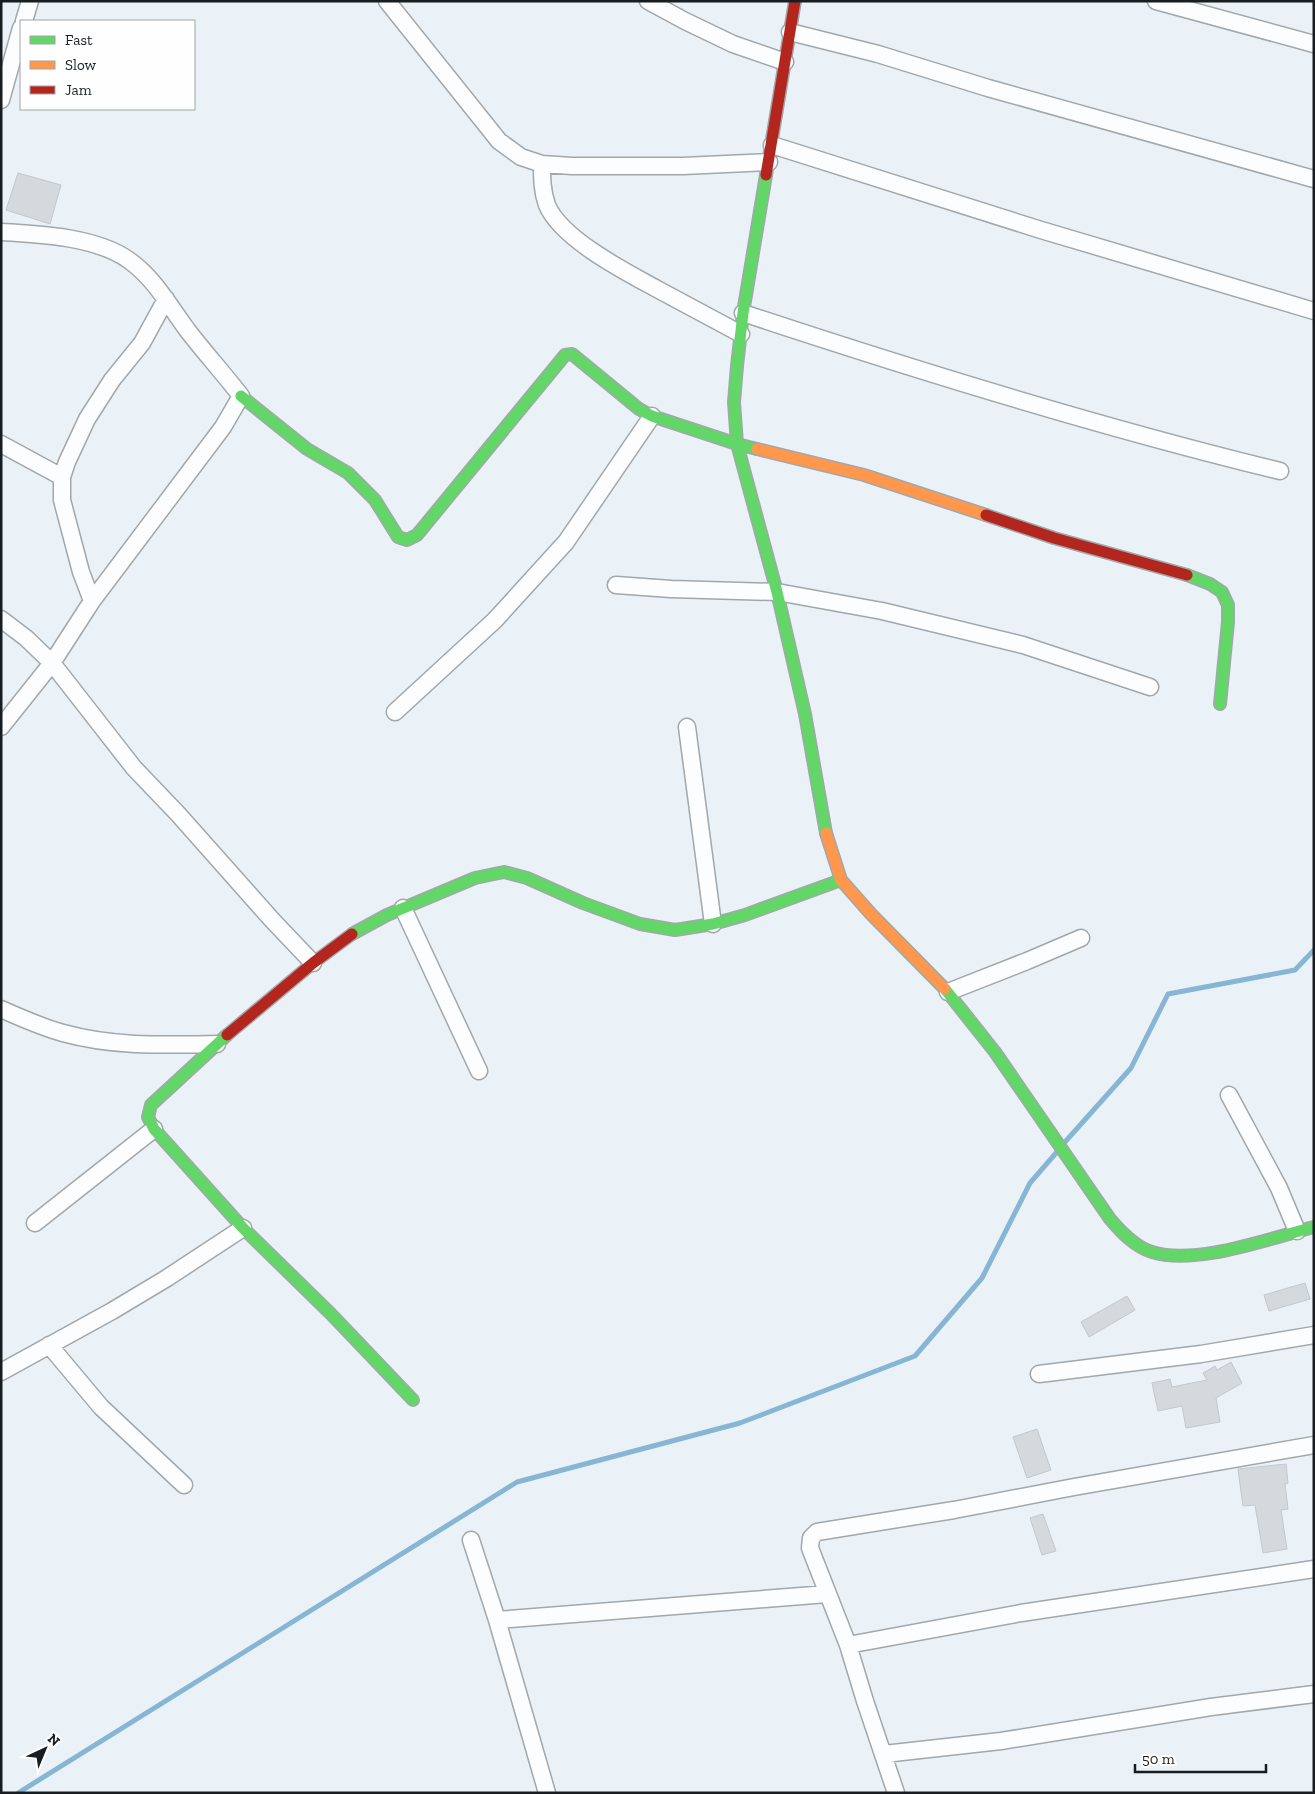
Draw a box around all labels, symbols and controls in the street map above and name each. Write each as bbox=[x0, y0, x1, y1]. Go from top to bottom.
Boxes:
legend bbox=[20, 20, 195, 110]
text: Fast bbox=[65, 31, 93, 49]
text: Slow bbox=[65, 56, 97, 74]
text: Jam bbox=[65, 81, 92, 99]
north arrow bbox=[20, 1724, 70, 1774]
text: N bbox=[44, 1730, 64, 1750]
scale bar bbox=[1135, 1742, 1266, 1774]
text: 50 m bbox=[1142, 1750, 1175, 1768]

